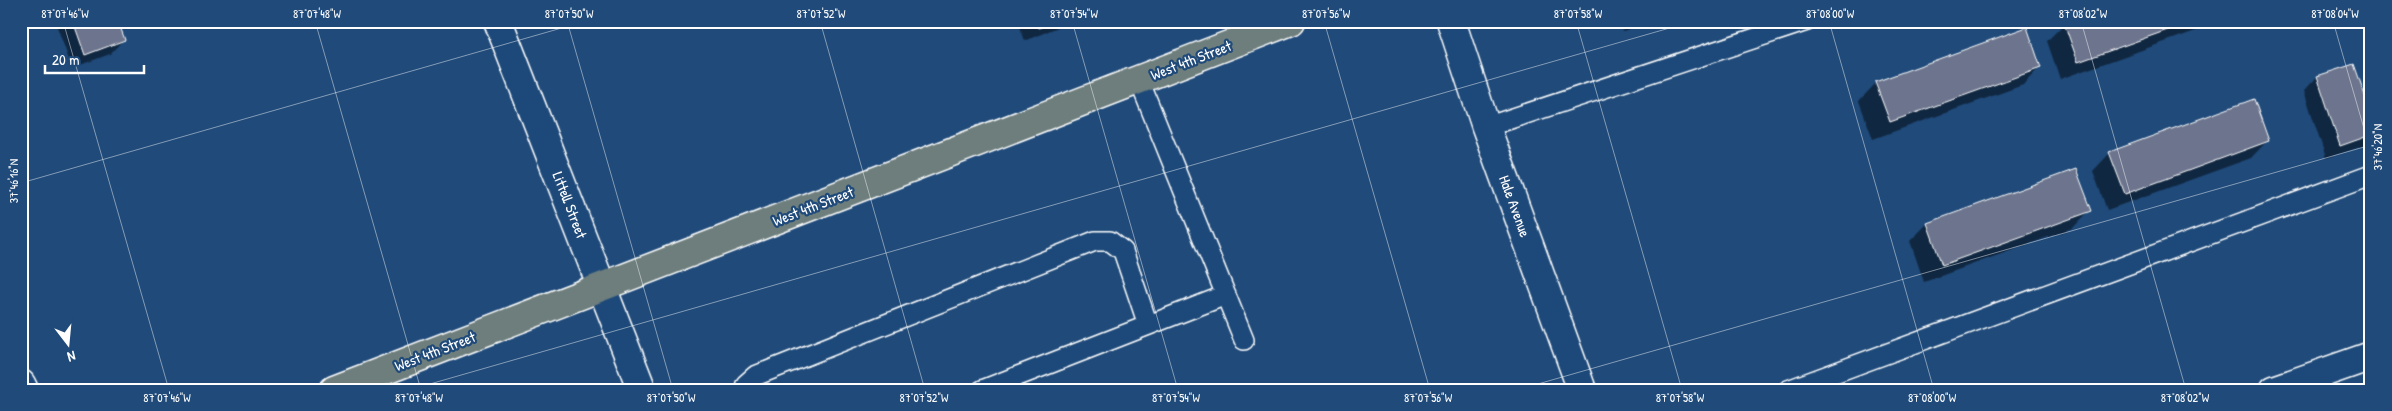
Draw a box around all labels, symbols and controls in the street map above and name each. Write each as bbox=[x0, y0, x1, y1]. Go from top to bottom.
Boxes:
text: 87°07'46"W bbox=[41, 5, 89, 22]
text: 87°07'48"W bbox=[293, 5, 342, 22]
text: 87°07'50"W bbox=[545, 5, 594, 22]
text: 87°07'52"W bbox=[797, 5, 846, 22]
text: 87°07'54"W bbox=[1050, 5, 1099, 22]
text: 87°07'56"W bbox=[1302, 5, 1351, 22]
text: 87°07'58"W bbox=[1554, 5, 1603, 22]
text: 87°08'00"W bbox=[1806, 5, 1855, 22]
text: 87°08'02"W bbox=[2059, 5, 2108, 22]
text: 87°08'04"W bbox=[2311, 5, 2359, 22]
street label: West 4th Street bbox=[1148, 35, 1235, 85]
scale bar bbox=[45, 42, 144, 74]
text: 20 m bbox=[52, 49, 79, 70]
text: 37°46'20"N bbox=[2369, 124, 2386, 170]
text: 37°46'16"N bbox=[5, 159, 22, 203]
street label: Littell Street bbox=[548, 169, 593, 242]
street label: Hale Avenue bbox=[1494, 172, 1536, 240]
street label: West 4th Street bbox=[770, 181, 857, 231]
north arrow bbox=[42, 318, 92, 368]
street label: West 4th Street bbox=[392, 326, 479, 376]
text: N bbox=[65, 347, 78, 367]
text: 87°07'46"W bbox=[143, 389, 191, 406]
text: 87°07'48"W bbox=[395, 389, 444, 406]
text: 87°07'50"W bbox=[647, 389, 696, 406]
text: 87°07'52"W bbox=[900, 389, 949, 406]
text: 87°07'54"W bbox=[1152, 389, 1201, 406]
text: 87°07'56"W bbox=[1404, 389, 1453, 406]
text: 87°07'58"W bbox=[1656, 389, 1705, 406]
text: 87°08'00"W bbox=[1908, 389, 1957, 406]
text: 87°08'02"W bbox=[2161, 389, 2210, 406]

